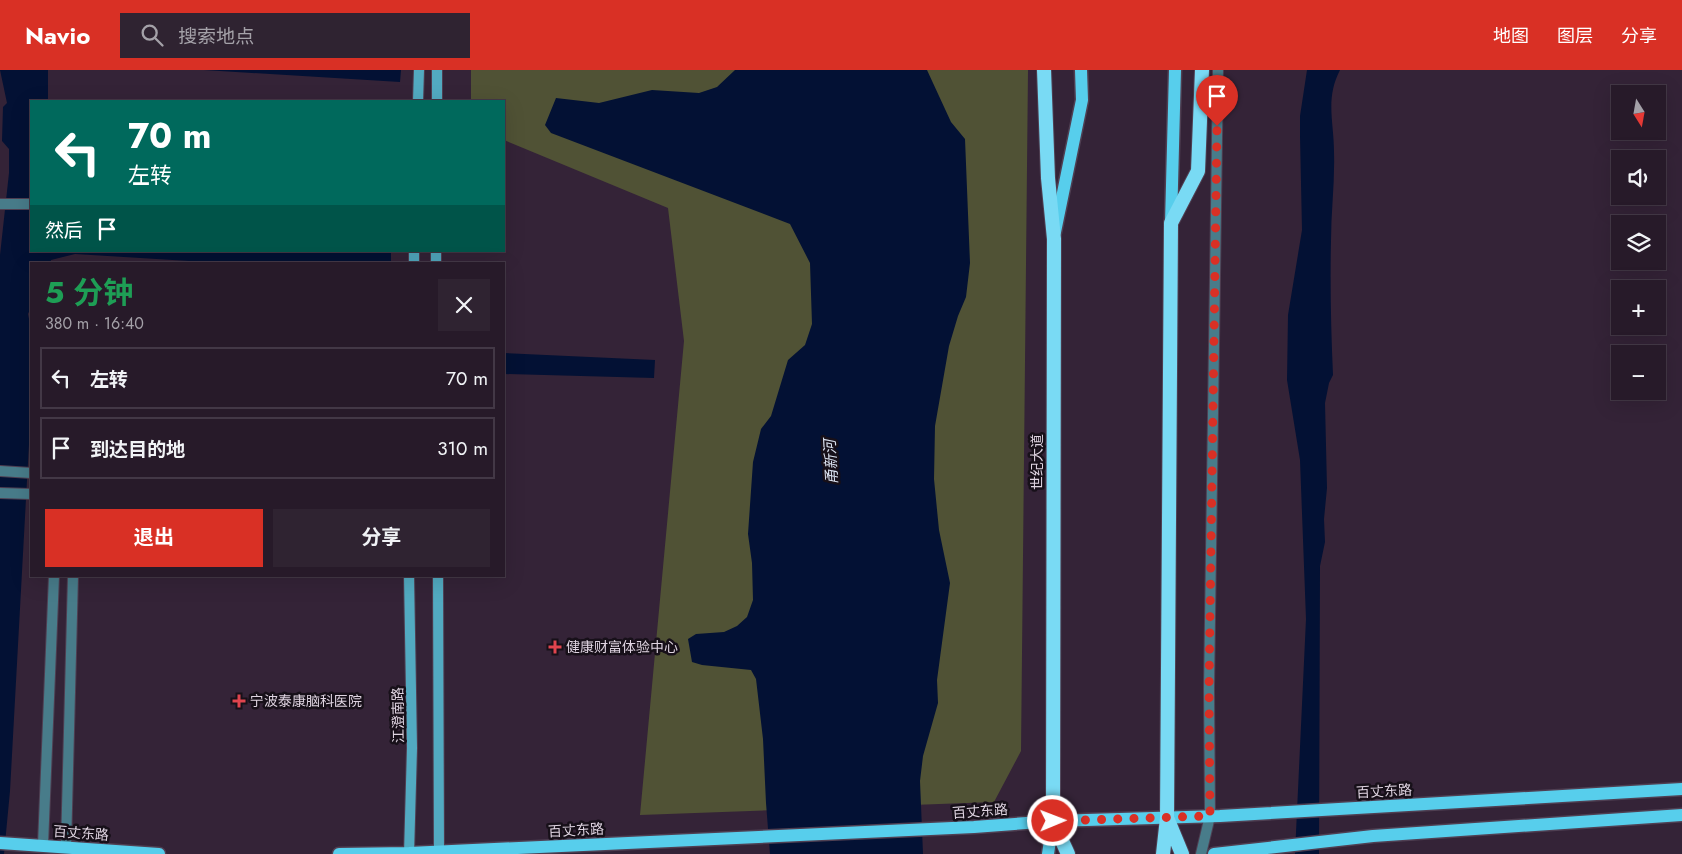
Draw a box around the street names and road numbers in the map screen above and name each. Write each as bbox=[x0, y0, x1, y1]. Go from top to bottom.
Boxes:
street label: 世纪大道 bbox=[1027, 434, 1047, 490]
street label: 江澄南路 bbox=[388, 687, 408, 743]
street label: 百丈东路 bbox=[1356, 780, 1412, 802]
street label: 百丈东路 bbox=[951, 799, 1009, 823]
street label: 百丈东路 bbox=[548, 819, 604, 841]
street label: 百丈东路 bbox=[52, 821, 110, 845]

